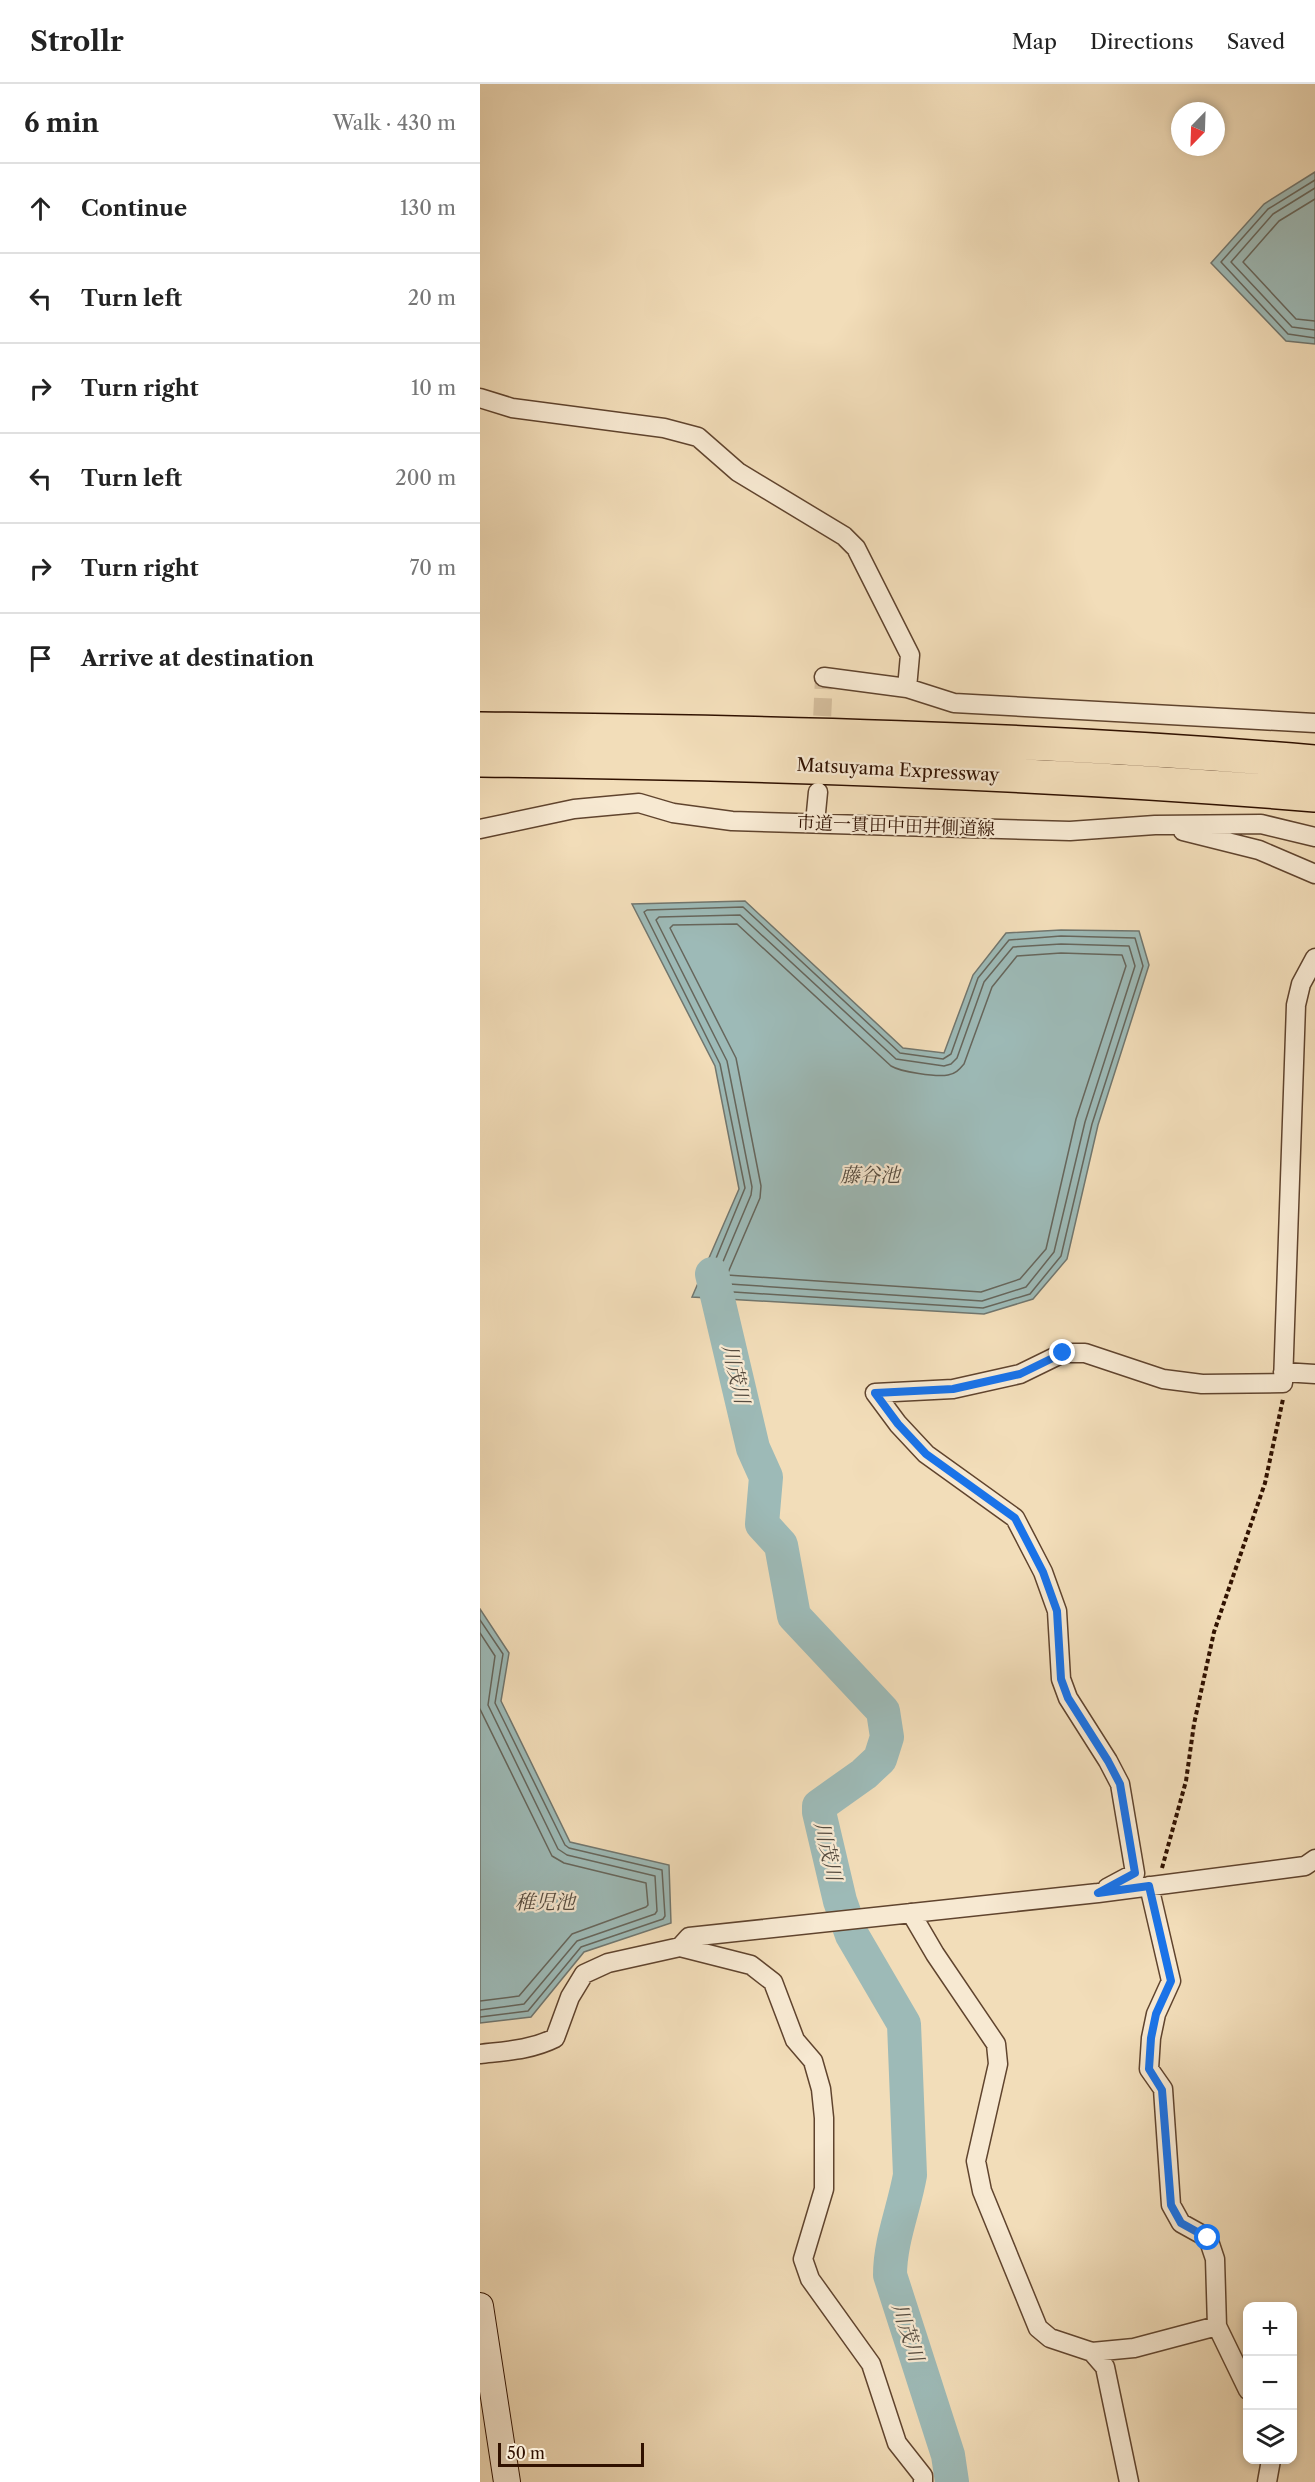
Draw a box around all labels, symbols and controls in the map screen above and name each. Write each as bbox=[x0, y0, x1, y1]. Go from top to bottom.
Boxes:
text: Strollr bbox=[30, 24, 124, 58]
text: Map bbox=[1012, 29, 1057, 54]
text: Directions bbox=[1090, 29, 1194, 54]
text: Saved bbox=[1227, 29, 1285, 54]
north arrow bbox=[1171, 102, 1225, 156]
text: 6 min bbox=[24, 107, 99, 139]
text: Walk · 430 m bbox=[333, 111, 456, 135]
icon: ahead bbox=[24, 192, 57, 225]
text: Continue bbox=[81, 195, 187, 222]
text: 130 m bbox=[400, 196, 456, 220]
icon: left bbox=[24, 282, 57, 315]
text: Turn left bbox=[81, 285, 182, 312]
text: 20 m bbox=[408, 286, 456, 310]
icon: right bbox=[24, 372, 57, 405]
text: Turn right bbox=[81, 375, 199, 402]
text: 10 m bbox=[411, 376, 456, 400]
icon: left bbox=[24, 462, 57, 495]
text: Turn left bbox=[81, 465, 182, 492]
text: 200 m bbox=[395, 466, 456, 490]
icon: right bbox=[24, 552, 57, 585]
text: Turn right bbox=[81, 555, 199, 582]
text: 70 m bbox=[410, 556, 456, 580]
icon: arrive bbox=[24, 642, 57, 675]
text: Arrive at destination bbox=[81, 645, 314, 672]
street label: Matsuyama Expressway bbox=[796, 754, 1001, 786]
street label: 市道一貫田中田井側道線 bbox=[797, 812, 995, 840]
water label: 藤谷池 bbox=[840, 1163, 902, 1187]
route end bbox=[1049, 1339, 1075, 1365]
water label: 川茂川 bbox=[718, 1342, 755, 1408]
water label: 川茂川 bbox=[810, 1819, 847, 1885]
water label: 稚児池 bbox=[515, 1890, 577, 1914]
route start bbox=[1194, 2224, 1220, 2250]
water label: 川茂川 bbox=[887, 2300, 929, 2366]
map controls bbox=[1243, 2302, 1297, 2464]
button: + bbox=[1243, 2302, 1297, 2356]
button: − bbox=[1243, 2356, 1297, 2410]
button: layers bbox=[1243, 2410, 1297, 2464]
scale bar bbox=[498, 2440, 644, 2468]
text: 50 m bbox=[507, 2443, 545, 2463]

